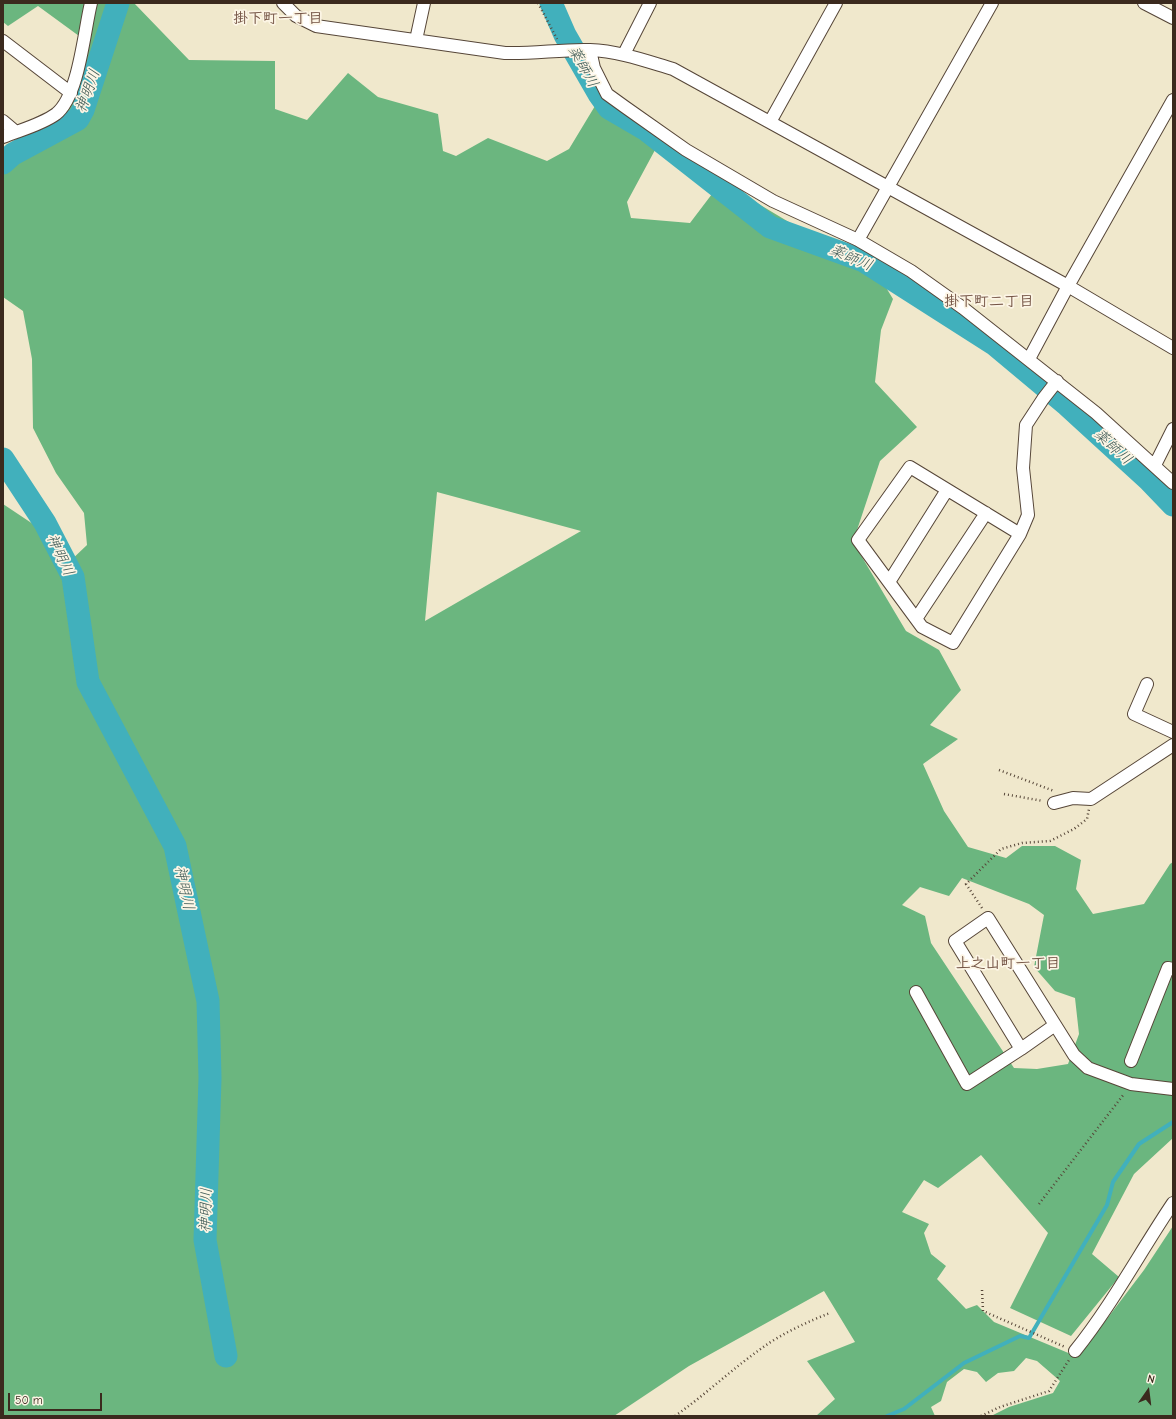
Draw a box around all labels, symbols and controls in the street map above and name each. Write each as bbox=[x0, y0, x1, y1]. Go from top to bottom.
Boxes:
district label: 掛下町一丁目 bbox=[233, 10, 323, 28]
water label: 薬師川 bbox=[564, 43, 602, 91]
water label: 神明川 bbox=[72, 67, 104, 115]
water label: 薬師川 bbox=[827, 241, 875, 275]
district label: 掛下町二丁目 bbox=[944, 293, 1034, 311]
water label: 薬師川 bbox=[1090, 425, 1136, 469]
water label: 神明川 bbox=[42, 531, 78, 579]
water label: 神明川 bbox=[171, 864, 197, 912]
district label: 上之山町一丁目 bbox=[956, 955, 1060, 973]
water label: 神明川 bbox=[196, 1187, 216, 1233]
north arrow bbox=[1128, 1371, 1168, 1411]
text: N bbox=[1146, 1372, 1156, 1386]
scale bar bbox=[10, 1385, 104, 1411]
text: 50 m bbox=[15, 1393, 43, 1407]

